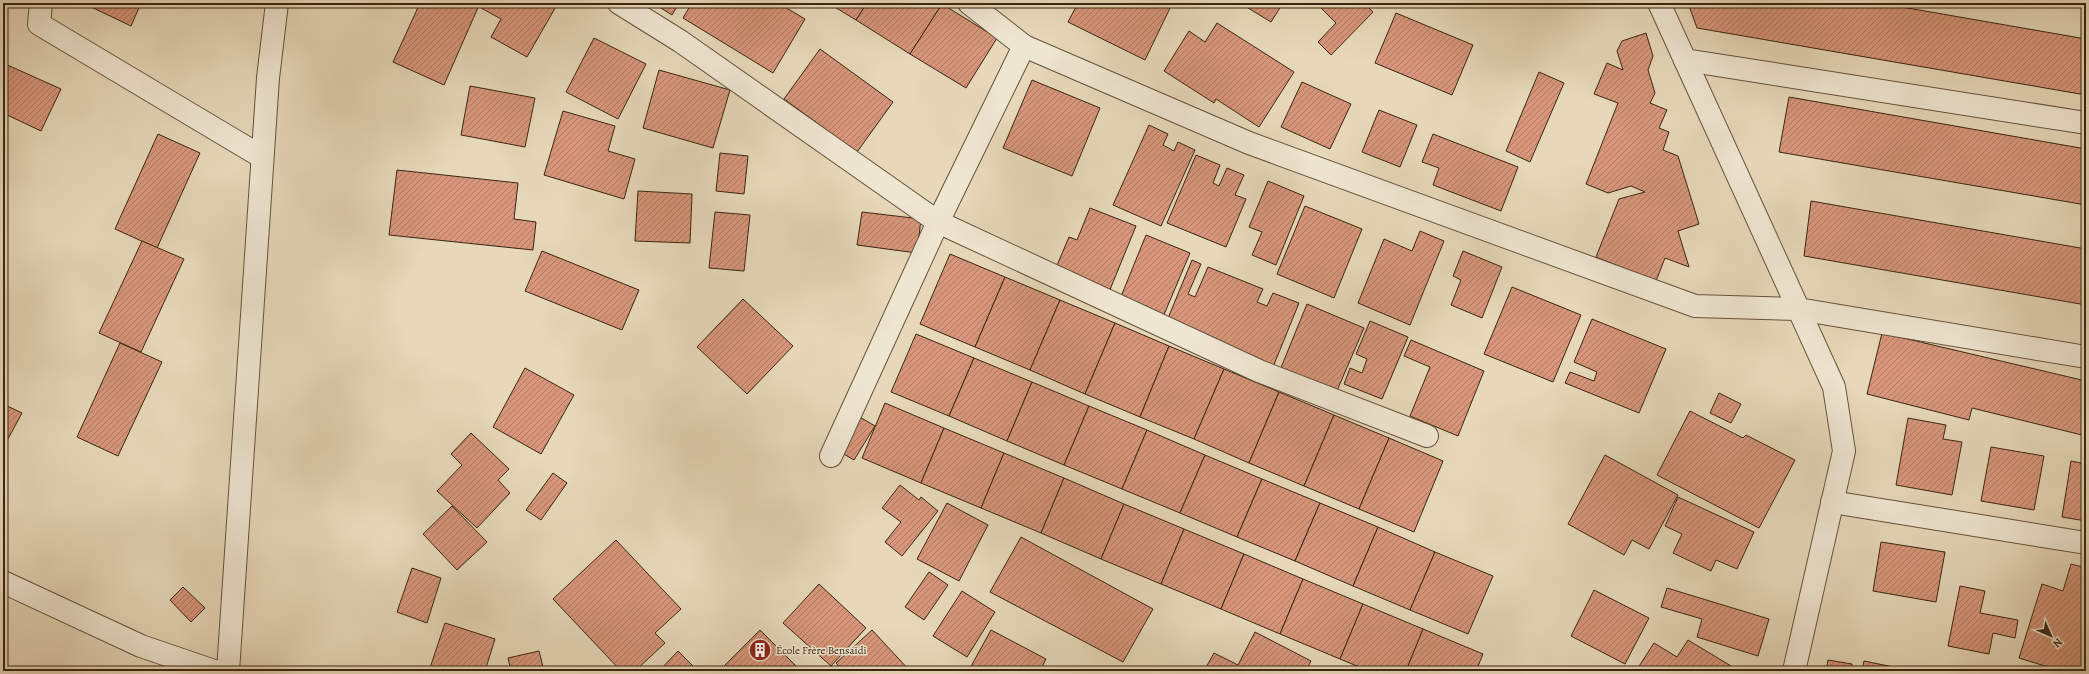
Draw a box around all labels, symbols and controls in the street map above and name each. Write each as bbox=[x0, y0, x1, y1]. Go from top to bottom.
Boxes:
north arrow bbox=[2031, 616, 2071, 656]
text: N bbox=[2050, 635, 2066, 651]
building icon: École Frère Bensaïdi bbox=[747, 637, 773, 663]
place label: École Frère Bensaïdi bbox=[776, 643, 867, 658]

